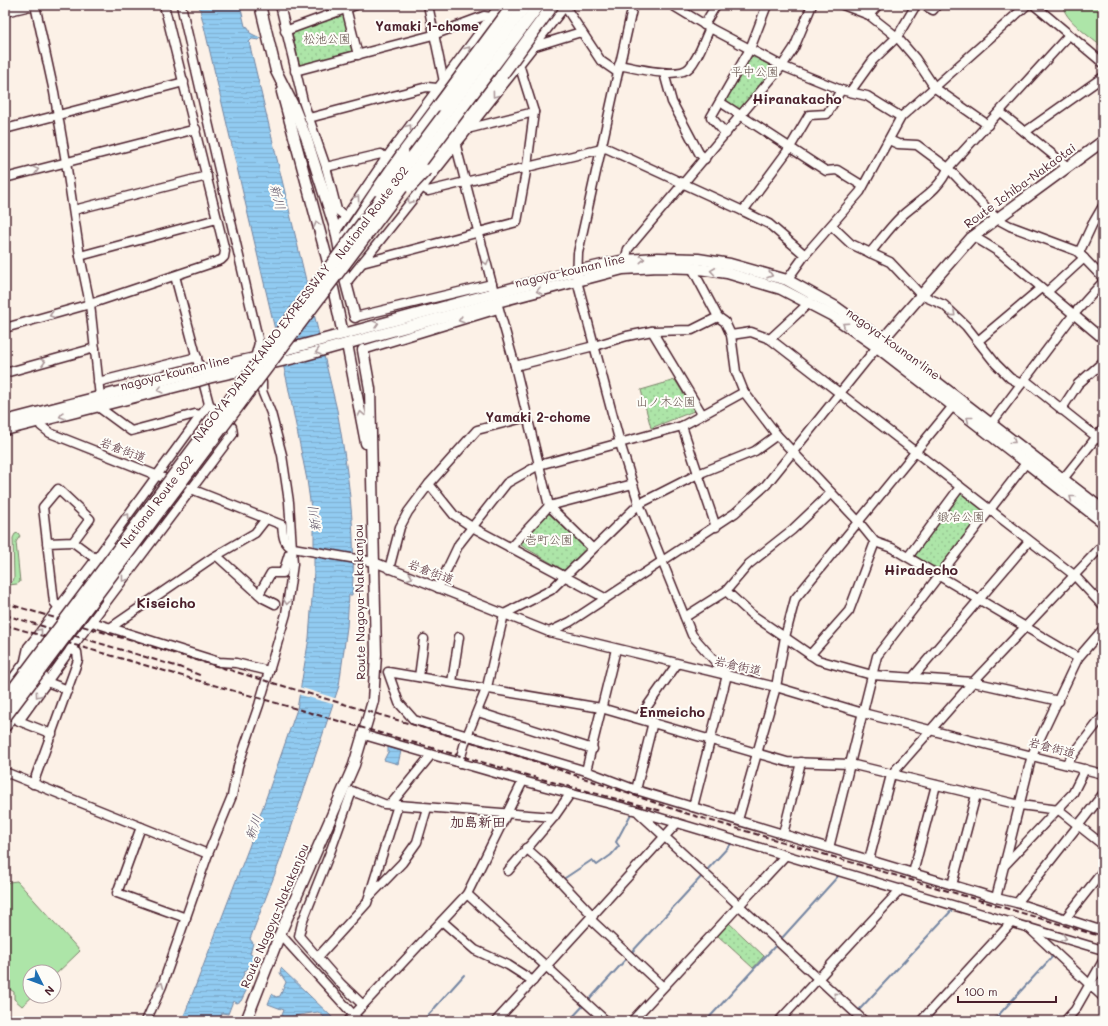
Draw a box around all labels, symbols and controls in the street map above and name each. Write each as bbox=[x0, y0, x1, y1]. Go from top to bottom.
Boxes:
district label: Yamaki 1-chome bbox=[375, 17, 479, 34]
park label: 松池公園 bbox=[303, 30, 351, 46]
one-way arrow bbox=[463, 46, 470, 53]
park label: 平中公園 bbox=[731, 63, 779, 79]
district label: Hiranakacho bbox=[752, 89, 842, 108]
one-way arrow bbox=[493, 91, 500, 98]
one-way arrow bbox=[404, 124, 412, 131]
street label: Route Ichiba-Nakaotai bbox=[960, 139, 1079, 231]
street label: National Route 302 bbox=[331, 163, 411, 262]
one-way arrow bbox=[32, 167, 39, 175]
water label: 新川 bbox=[267, 182, 290, 212]
one-way arrow bbox=[352, 196, 359, 203]
one-way arrow bbox=[408, 196, 415, 203]
one-way arrow bbox=[313, 221, 322, 228]
street label: nagoya-kounan line bbox=[513, 250, 626, 290]
one-way arrow bbox=[639, 254, 645, 263]
one-way arrow bbox=[482, 259, 490, 265]
street label: NAGOYA-DAINI-KANJO EXPRESSWAY bbox=[189, 260, 334, 445]
one-way arrow bbox=[710, 267, 716, 276]
one-way arrow bbox=[767, 270, 774, 279]
one-way arrow bbox=[536, 286, 543, 294]
street label: nagoya-kounan line bbox=[843, 304, 944, 383]
one-way arrow bbox=[948, 309, 956, 317]
one-way arrow bbox=[49, 310, 56, 319]
one-way arrow bbox=[458, 315, 465, 324]
one-way arrow bbox=[373, 321, 380, 329]
one-way arrow bbox=[842, 322, 849, 329]
one-way arrow bbox=[315, 347, 322, 355]
street label: nagoya-kounan line bbox=[118, 351, 231, 393]
one-way arrow bbox=[39, 359, 46, 367]
one-way arrow bbox=[157, 385, 164, 394]
park label: 山ノ木公園 bbox=[636, 393, 696, 409]
district label: Yamaki 2-chome bbox=[486, 408, 591, 425]
one-way arrow bbox=[59, 411, 66, 420]
one-way arrow bbox=[357, 411, 365, 417]
one-way arrow bbox=[967, 416, 974, 423]
street label: 岩倉街道 bbox=[98, 433, 149, 465]
one-way arrow bbox=[1008, 436, 1015, 443]
street label: National Route 302 bbox=[116, 452, 196, 551]
one-way arrow bbox=[1070, 496, 1077, 503]
water label: 新川 bbox=[303, 505, 324, 533]
park label: 鍛冶公園 bbox=[937, 508, 985, 524]
one-way arrow bbox=[122, 513, 130, 520]
street label: Route Nagoya-Nakakanjou bbox=[350, 524, 368, 680]
park label: 壱町公園 bbox=[525, 531, 573, 547]
street label: 岩倉街道 bbox=[406, 555, 457, 587]
district label: Hiradecho bbox=[884, 560, 959, 579]
one-way arrow bbox=[406, 572, 414, 580]
one-way arrow bbox=[122, 575, 129, 582]
district label: Kiseicho bbox=[136, 593, 196, 612]
one-way arrow bbox=[283, 599, 292, 605]
one-way arrow bbox=[36, 629, 43, 636]
street label: 岩倉街道 bbox=[713, 652, 763, 678]
one-way arrow bbox=[35, 691, 43, 698]
district label: Enmeicho bbox=[639, 702, 706, 721]
street label: 岩倉街道 bbox=[1027, 733, 1078, 761]
water label: 新川 bbox=[240, 812, 265, 842]
district label: 加島新田 bbox=[450, 812, 506, 831]
street label: Route Nagoya-Nakakanjou bbox=[236, 841, 312, 990]
one-way arrow bbox=[1061, 933, 1068, 942]
north arrow bbox=[22, 964, 62, 1004]
scale bar bbox=[958, 978, 1056, 1004]
one-way arrow bbox=[157, 982, 165, 989]
text: N bbox=[41, 983, 58, 999]
text: 100 m bbox=[964, 983, 998, 999]
one-way arrow bbox=[833, 992, 840, 999]

